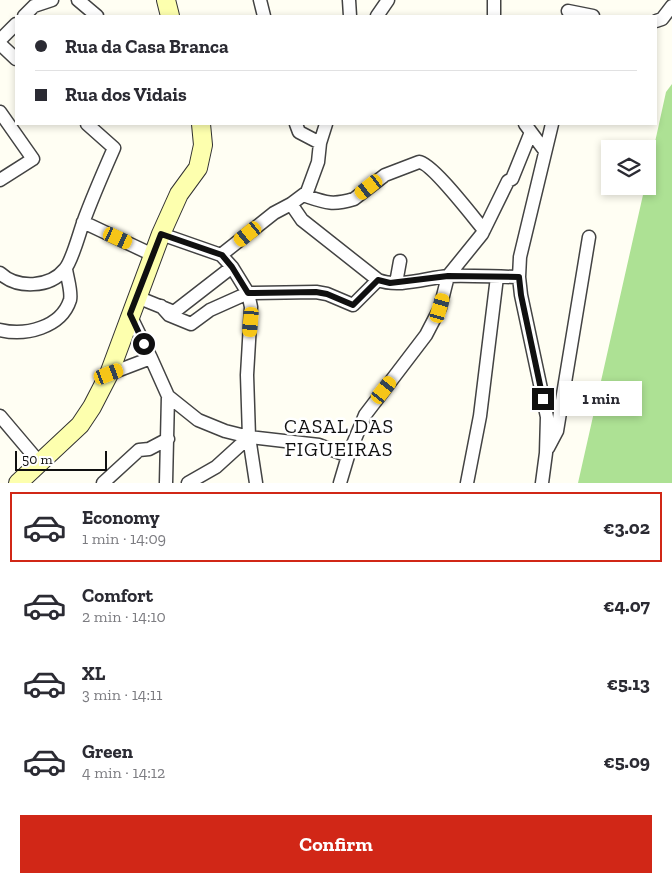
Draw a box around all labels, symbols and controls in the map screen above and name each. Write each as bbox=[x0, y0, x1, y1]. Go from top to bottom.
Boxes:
text: Rua da Casa Branca bbox=[65, 35, 229, 58]
text: Rua dos Vidais bbox=[65, 83, 187, 106]
map controls bbox=[601, 140, 656, 195]
button: layers bbox=[601, 140, 656, 195]
car bbox=[352, 172, 385, 202]
car bbox=[231, 219, 264, 249]
car bbox=[101, 225, 134, 251]
car bbox=[428, 292, 451, 324]
car bbox=[242, 306, 259, 338]
route start bbox=[133, 333, 155, 355]
car bbox=[92, 362, 125, 386]
car bbox=[368, 374, 399, 406]
callout: 1 min bbox=[560, 382, 643, 416]
route end bbox=[532, 388, 554, 410]
text: 1 min bbox=[582, 389, 620, 408]
district label: CASAL DAS FIGUEIRAS bbox=[284, 414, 394, 461]
scale bar bbox=[15, 448, 108, 471]
text: 50 m bbox=[22, 451, 53, 468]
icon: car bbox=[22, 505, 67, 550]
text: Economy bbox=[82, 506, 160, 529]
text: €3.02 bbox=[603, 516, 650, 539]
text: 1 min · 14:09 bbox=[82, 529, 166, 548]
icon: car bbox=[22, 583, 67, 628]
text: Comfort bbox=[82, 584, 153, 607]
text: €4.07 bbox=[603, 594, 650, 617]
text: 2 min · 14:10 bbox=[82, 607, 166, 626]
icon: car bbox=[22, 661, 67, 706]
text: XL bbox=[82, 662, 105, 685]
text: €5.13 bbox=[607, 672, 650, 695]
text: 3 min · 14:11 bbox=[82, 685, 162, 704]
icon: car bbox=[22, 739, 67, 784]
text: Green bbox=[82, 740, 133, 763]
text: €5.09 bbox=[603, 750, 650, 773]
text: 4 min · 14:12 bbox=[82, 763, 165, 782]
button: Confirm bbox=[20, 815, 652, 873]

